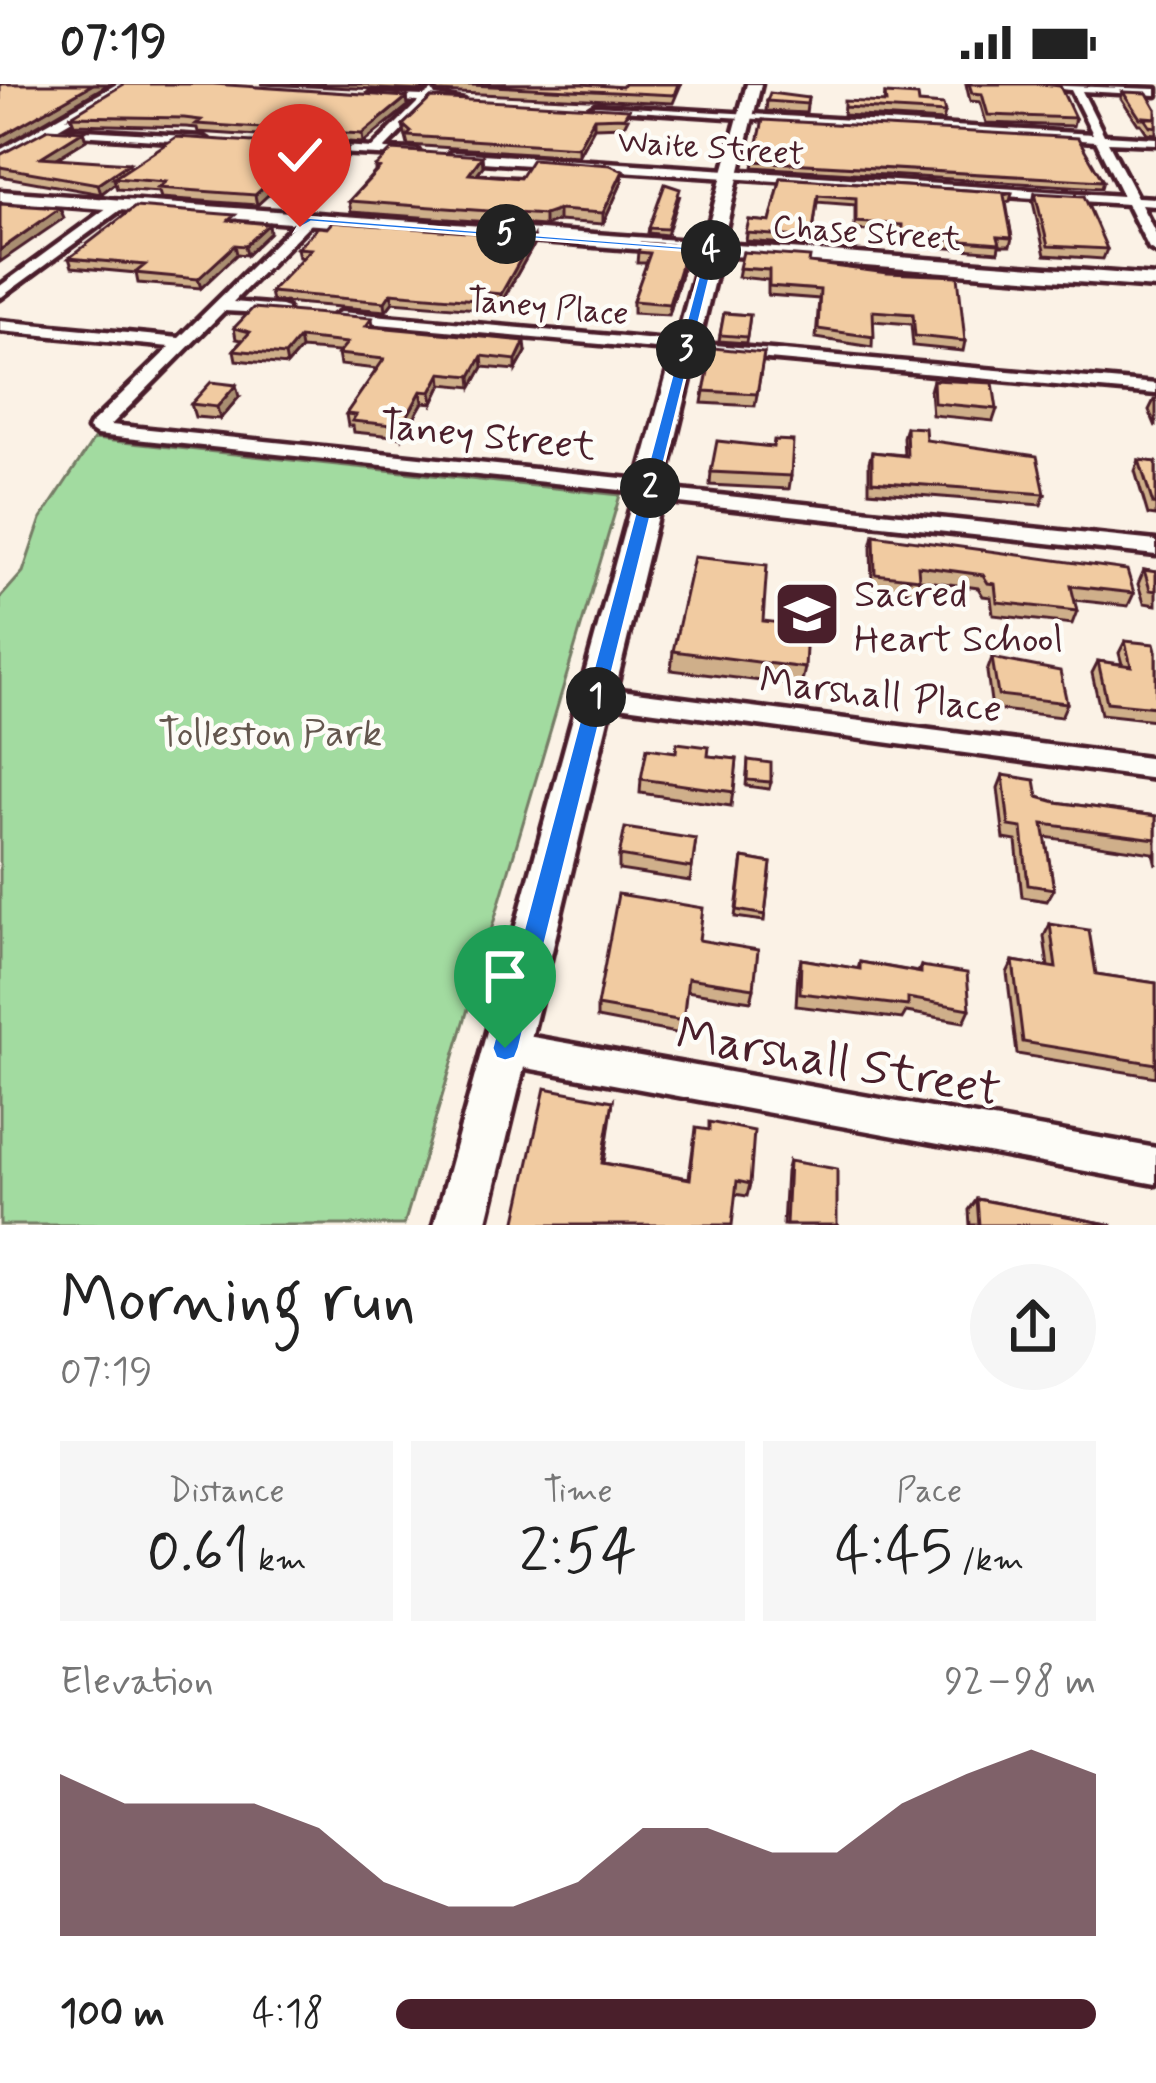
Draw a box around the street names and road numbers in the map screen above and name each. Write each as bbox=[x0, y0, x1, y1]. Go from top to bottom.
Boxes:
street label: Waite Street bbox=[616, 121, 806, 177]
street label: Chase Street bbox=[771, 205, 963, 263]
street label: Taney Place bbox=[465, 279, 630, 337]
street label: Taney Street bbox=[377, 401, 598, 474]
street label: Marshall Place bbox=[757, 656, 1005, 737]
street label: Marshall Street bbox=[671, 1004, 1005, 1123]

